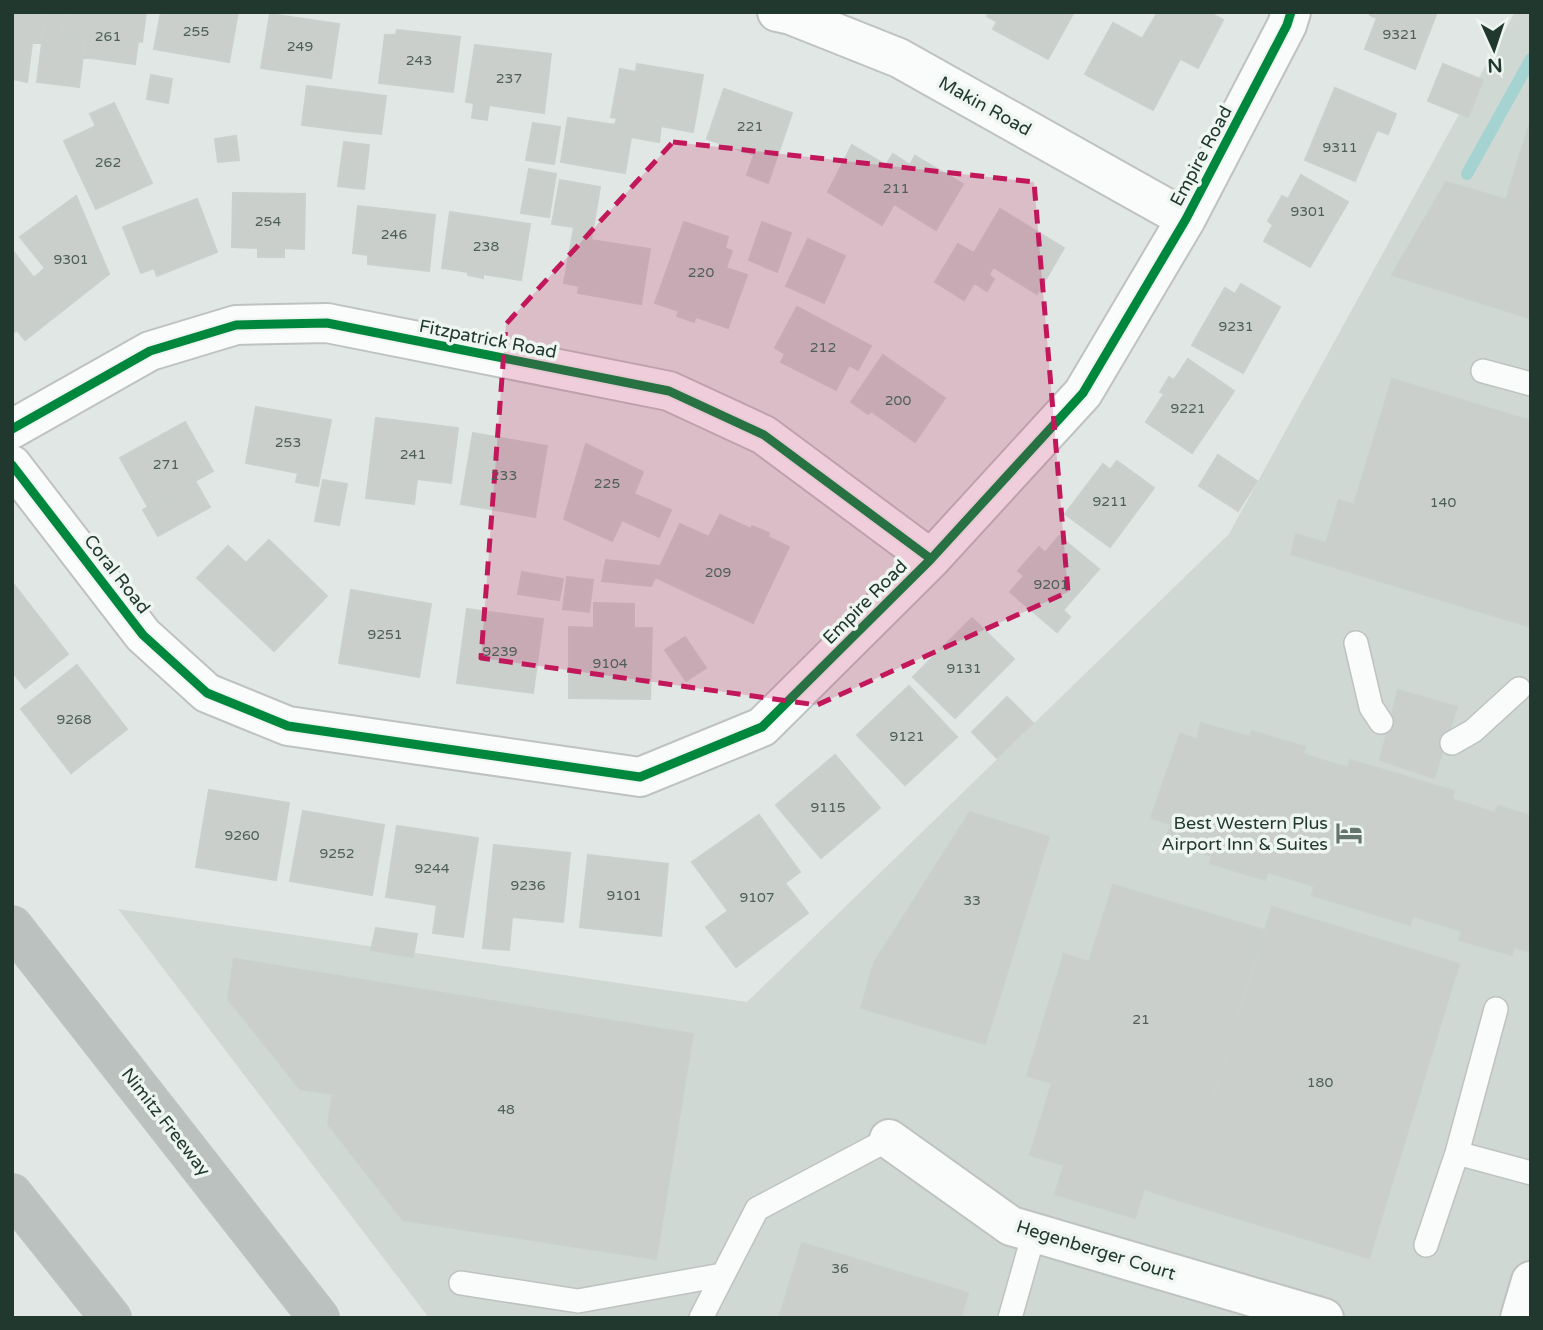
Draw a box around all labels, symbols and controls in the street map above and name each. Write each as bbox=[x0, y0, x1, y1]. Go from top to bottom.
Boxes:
north arrow bbox=[1459, 14, 1529, 84]
house number: 255 bbox=[183, 23, 209, 40]
house number: 9321 bbox=[1382, 26, 1418, 43]
house number: 261 bbox=[95, 28, 121, 45]
house number: 249 bbox=[287, 38, 313, 55]
house number: 243 bbox=[406, 52, 432, 69]
text: N bbox=[1487, 54, 1503, 76]
house number: 237 bbox=[496, 70, 522, 87]
street label: Makin Road bbox=[935, 71, 1035, 141]
street label: Empire Road bbox=[1165, 102, 1237, 210]
house number: 221 bbox=[737, 118, 763, 135]
house number: 9311 bbox=[1322, 139, 1358, 156]
house number: 262 bbox=[95, 154, 121, 171]
house number: 211 bbox=[883, 180, 909, 197]
house number: 9301 bbox=[1290, 203, 1326, 220]
house number: 254 bbox=[255, 213, 281, 230]
house number: 246 bbox=[381, 226, 407, 243]
house number: 238 bbox=[473, 238, 499, 255]
house number: 9301 bbox=[53, 251, 89, 268]
house number: 220 bbox=[688, 264, 714, 281]
street label: Fitzpatrick Road bbox=[417, 315, 559, 363]
house number: 9231 bbox=[1218, 318, 1254, 335]
house number: 212 bbox=[810, 339, 836, 356]
house number: 200 bbox=[885, 392, 911, 409]
house number: 9221 bbox=[1170, 400, 1206, 417]
house number: 253 bbox=[275, 434, 301, 451]
house number: 241 bbox=[400, 446, 426, 463]
house number: 271 bbox=[153, 456, 179, 473]
house number: 233 bbox=[491, 467, 517, 484]
house number: 225 bbox=[594, 475, 620, 492]
house number: 9211 bbox=[1092, 493, 1128, 510]
house number: 140 bbox=[1430, 494, 1456, 511]
street label: Coral Road bbox=[79, 530, 155, 618]
street label: Empire Road bbox=[818, 555, 912, 649]
house number: 209 bbox=[705, 564, 731, 581]
house number: 9201 bbox=[1033, 576, 1069, 593]
house number: 9251 bbox=[367, 626, 403, 643]
house number: 9239 bbox=[482, 643, 518, 660]
house number: 9104 bbox=[592, 655, 628, 672]
house number: 9131 bbox=[946, 660, 982, 677]
house number: 9268 bbox=[56, 711, 92, 728]
house number: 9121 bbox=[889, 728, 925, 745]
house number: 9115 bbox=[810, 799, 846, 816]
place label: Best Western Plus Airport Inn & Suites bbox=[1161, 812, 1328, 855]
hotel icon: Best Western Plus Airport Inn & Suites bbox=[1334, 818, 1364, 848]
house number: 9260 bbox=[224, 827, 260, 844]
house number: 9252 bbox=[319, 845, 355, 862]
house number: 9244 bbox=[414, 860, 450, 877]
house number: 9236 bbox=[510, 877, 546, 894]
house number: 9101 bbox=[606, 887, 642, 904]
house number: 9107 bbox=[739, 889, 775, 906]
house number: 33 bbox=[963, 892, 981, 909]
house number: 21 bbox=[1132, 1011, 1150, 1028]
street label: Nimitz Freeway bbox=[117, 1063, 215, 1181]
house number: 180 bbox=[1307, 1074, 1333, 1091]
house number: 48 bbox=[497, 1101, 515, 1118]
street label: Hegenberger Court bbox=[1014, 1215, 1178, 1285]
house number: 36 bbox=[831, 1260, 849, 1277]

